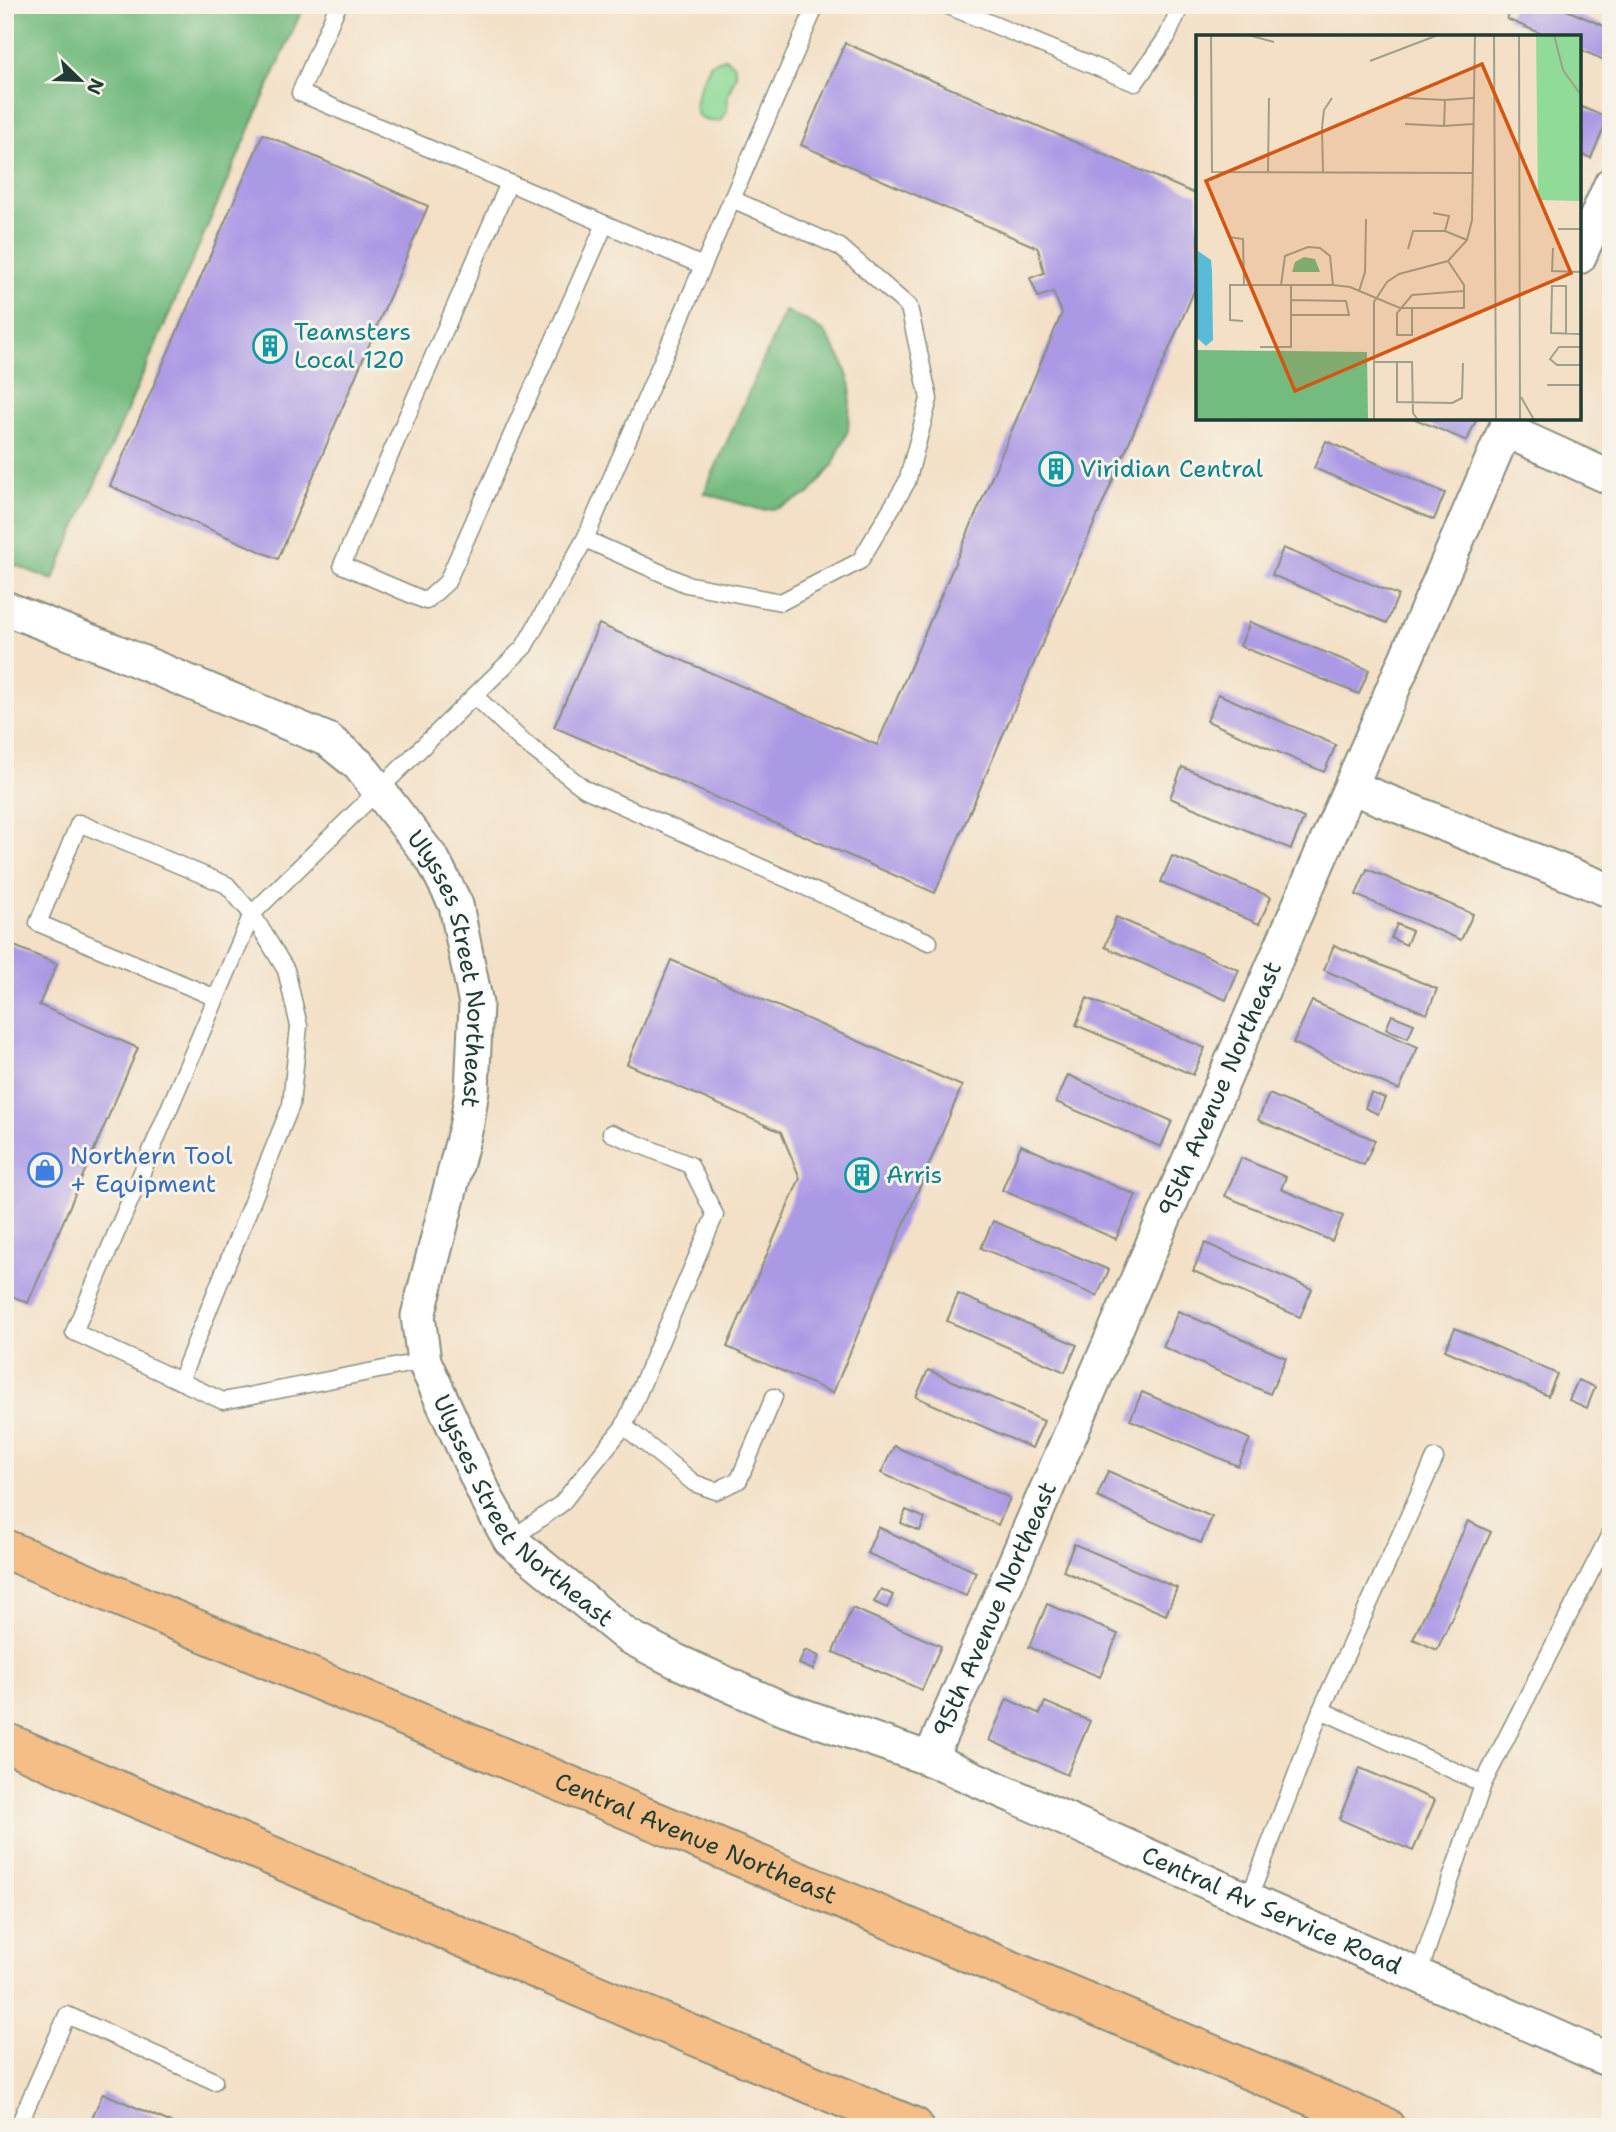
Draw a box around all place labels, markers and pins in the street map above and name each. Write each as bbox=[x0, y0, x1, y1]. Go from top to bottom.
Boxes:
place label: Teamsters Local 120 bbox=[294, 316, 411, 376]
building icon: Teamsters Local 120 bbox=[251, 327, 289, 365]
building icon: Viridian Central bbox=[1037, 450, 1075, 488]
place label: Viridian Central bbox=[1080, 453, 1264, 485]
place label: Northern Tool + Equipment bbox=[70, 1140, 233, 1200]
shop icon: Northern Tool + Equipment bbox=[26, 1151, 64, 1189]
building icon: Arris bbox=[843, 1156, 881, 1194]
place label: Arris bbox=[886, 1159, 943, 1191]

